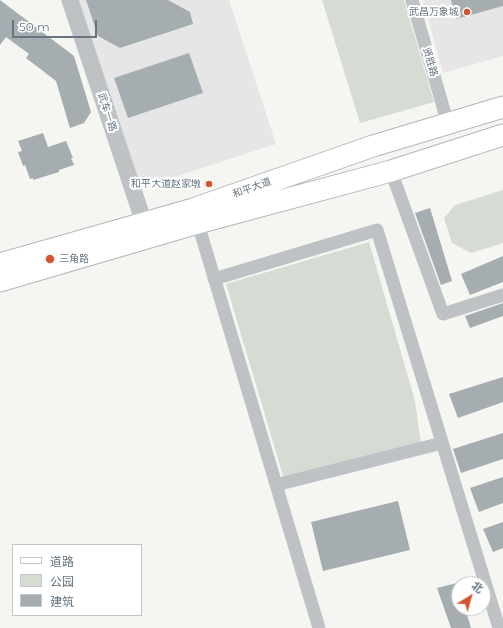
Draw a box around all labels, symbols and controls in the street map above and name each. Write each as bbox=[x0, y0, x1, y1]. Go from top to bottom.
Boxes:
place label: 武昌万象城 bbox=[409, 6, 459, 18]
marker: 武昌万象城 bbox=[462, 7, 472, 17]
scale bar bbox=[14, 12, 99, 38]
text: 50 m bbox=[19, 19, 50, 34]
street label: 贤胜路 bbox=[420, 46, 440, 78]
street label: 武车一路 bbox=[95, 91, 119, 133]
street label: 和平大道 bbox=[231, 176, 273, 200]
place label: 和平大道赵家墩 bbox=[131, 178, 201, 190]
marker: 和平大道赵家墩 bbox=[204, 179, 214, 189]
marker: 三角路 bbox=[44, 253, 56, 265]
place label: 三角路 bbox=[59, 253, 89, 265]
legend bbox=[12, 544, 142, 616]
text: 道路 bbox=[50, 554, 74, 569]
text: 公园 bbox=[50, 574, 74, 589]
north arrow bbox=[451, 576, 491, 616]
text: 北 bbox=[469, 578, 486, 596]
text: 建筑 bbox=[50, 594, 74, 609]

